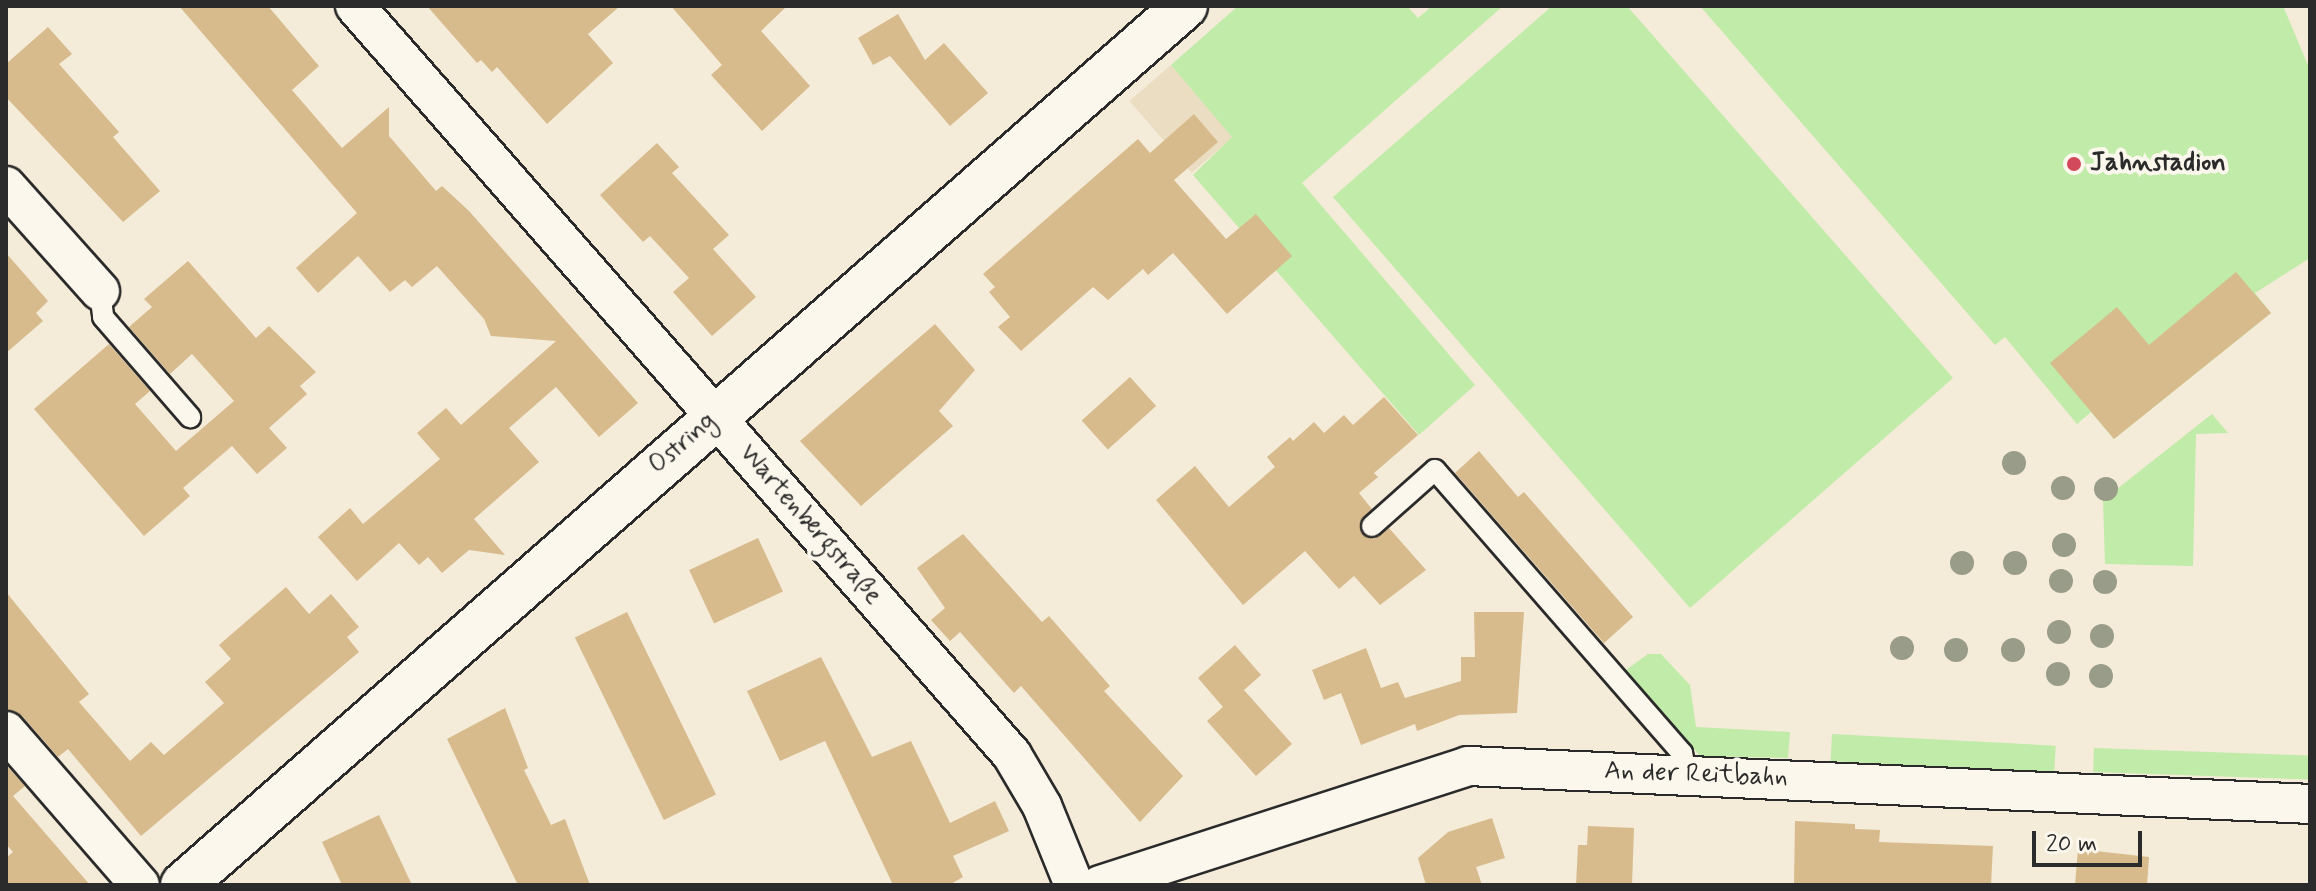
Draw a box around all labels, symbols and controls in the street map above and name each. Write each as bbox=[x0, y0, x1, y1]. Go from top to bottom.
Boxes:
place label: Jahnstadion bbox=[2090, 148, 2226, 180]
marker: Jahnstadion bbox=[2065, 155, 2083, 173]
street label: Ostring bbox=[643, 406, 723, 482]
street label: Wartenbergstraße bbox=[732, 438, 888, 612]
street label: An der Reitbahn bbox=[1605, 756, 1787, 794]
scale bar bbox=[2036, 815, 2146, 865]
text: 20 m bbox=[2046, 829, 2097, 860]

